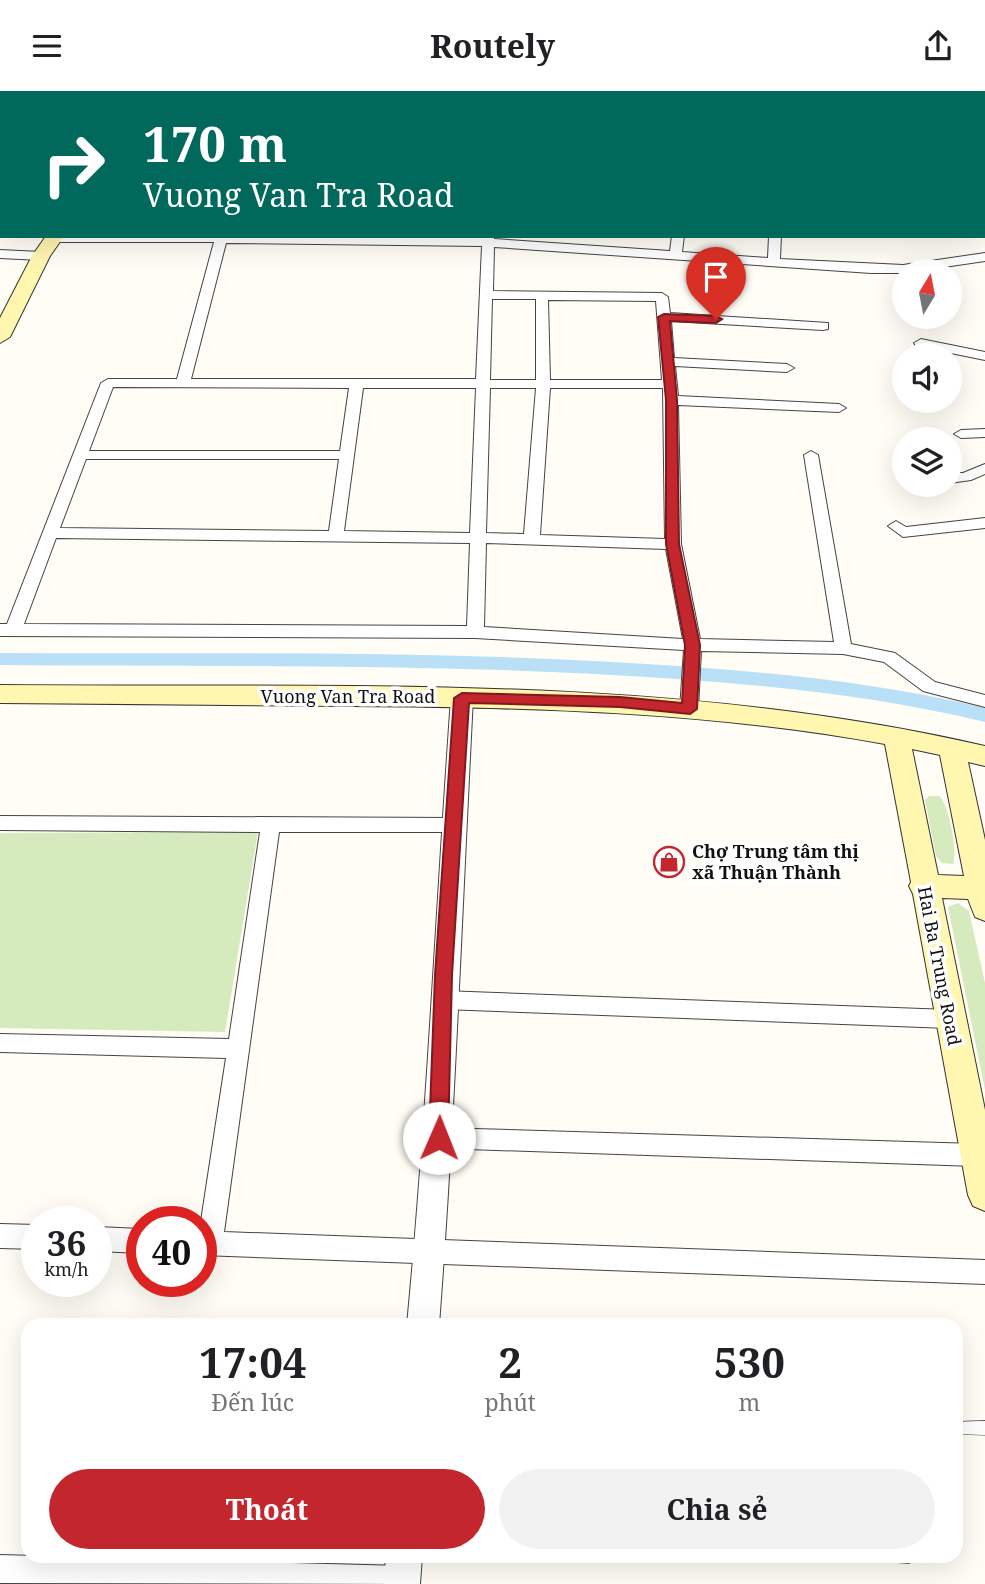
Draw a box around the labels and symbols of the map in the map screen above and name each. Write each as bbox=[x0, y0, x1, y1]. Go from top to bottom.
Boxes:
pin bbox=[686, 247, 746, 319]
north arrow bbox=[892, 259, 962, 329]
street label: Vuong Van Tra Road bbox=[261, 684, 435, 708]
place label: Chợ Trung tâm thị xã Thuận Thành bbox=[692, 839, 860, 884]
shop icon: Chợ Trung tâm thị xã Thuận Thành bbox=[652, 845, 686, 879]
street label: Hai Ba Trung Road bbox=[913, 884, 967, 1047]
position arrow bbox=[402, 1101, 476, 1175]
speed limit sign: 40 bbox=[126, 1206, 217, 1297]

